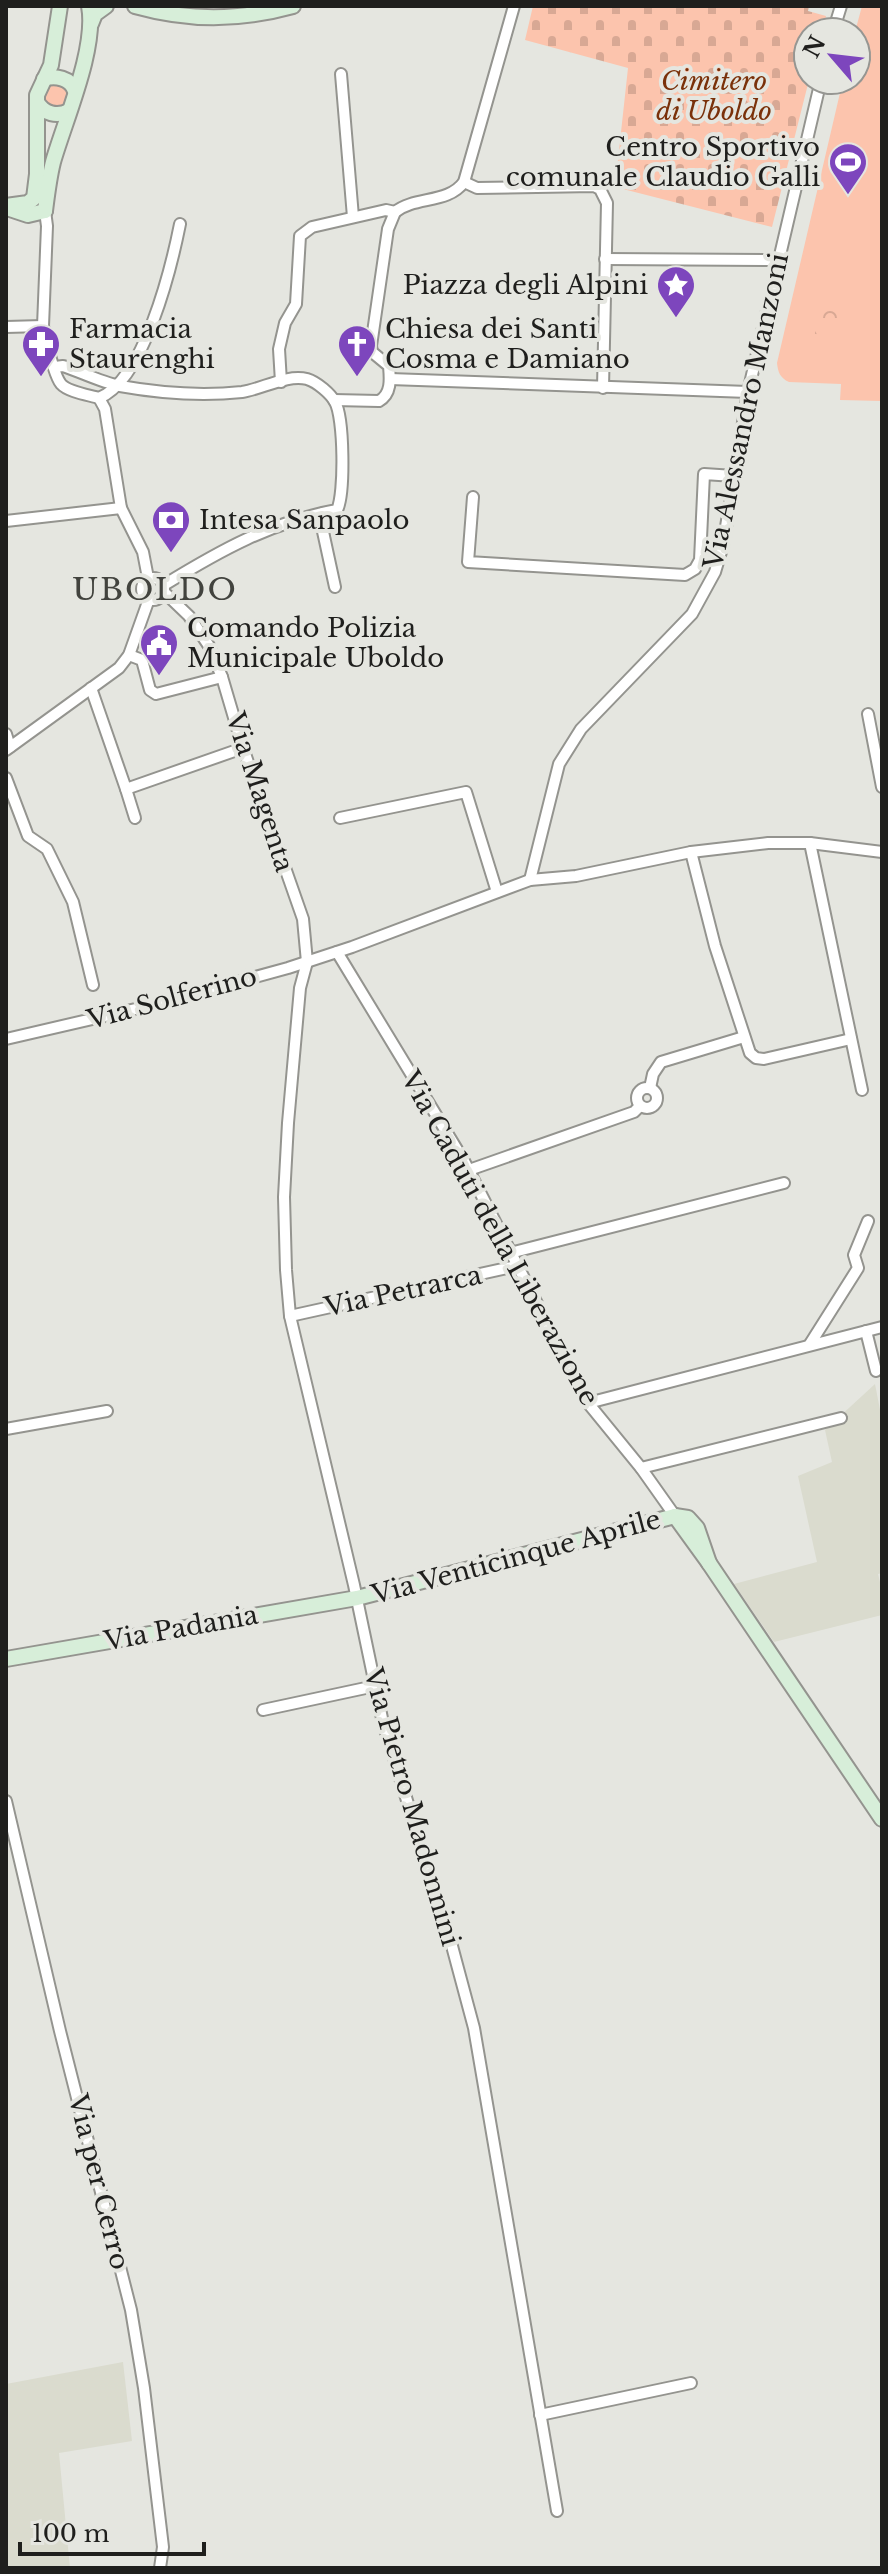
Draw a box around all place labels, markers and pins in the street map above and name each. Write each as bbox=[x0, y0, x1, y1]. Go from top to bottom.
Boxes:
place label: Centro Sportivo comunale Claudio Galli bbox=[506, 131, 820, 193]
sports icon: Centro Sportivo comunale Claudio Galli bbox=[827, 141, 869, 196]
place icon: Piazza degli Alpini bbox=[655, 264, 697, 319]
place label: Piazza degli Alpini bbox=[403, 269, 648, 301]
place label: Farmacia Staurenghi bbox=[69, 313, 215, 375]
place label: Chiesa dei Santi Cosma e Damiano bbox=[385, 313, 630, 375]
pharmacy icon: Farmacia Staurenghi bbox=[20, 323, 62, 378]
church icon: Chiesa dei Santi Cosma e Damiano bbox=[336, 323, 378, 378]
bank icon: Intesa Sanpaolo bbox=[150, 499, 192, 554]
place label: Intesa Sanpaolo bbox=[199, 504, 409, 536]
place label: Comando Polizia Municipale Uboldo bbox=[187, 612, 444, 674]
public building icon: Comando Polizia Municipale Uboldo bbox=[138, 622, 180, 677]

